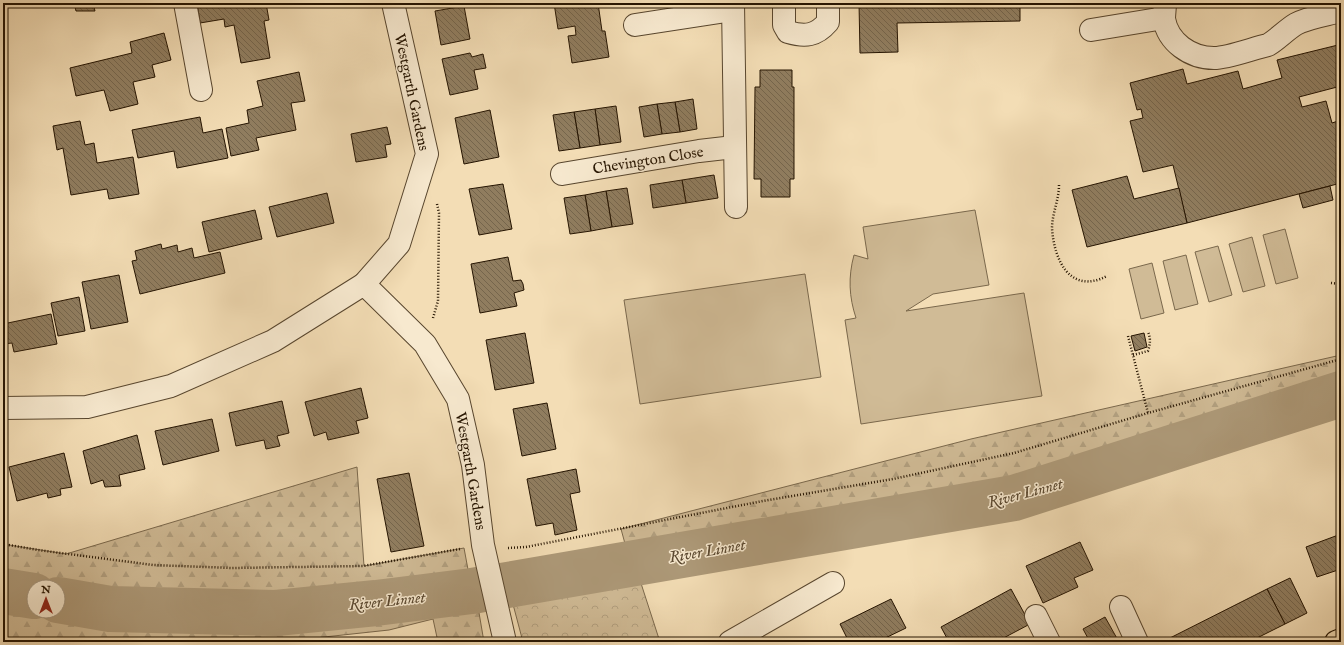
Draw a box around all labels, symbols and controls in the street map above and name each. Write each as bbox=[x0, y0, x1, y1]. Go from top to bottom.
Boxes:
street label: Westgarth Gardens bbox=[390, 32, 433, 153]
street label: Chevington Close bbox=[591, 142, 705, 179]
street label: Westgarth Gardens bbox=[451, 411, 490, 532]
water label: River Linnet bbox=[986, 474, 1066, 514]
water label: River Linnet bbox=[668, 535, 748, 569]
north arrow bbox=[26, 579, 66, 619]
text: N bbox=[40, 583, 51, 597]
water label: River Linnet bbox=[348, 588, 427, 616]

